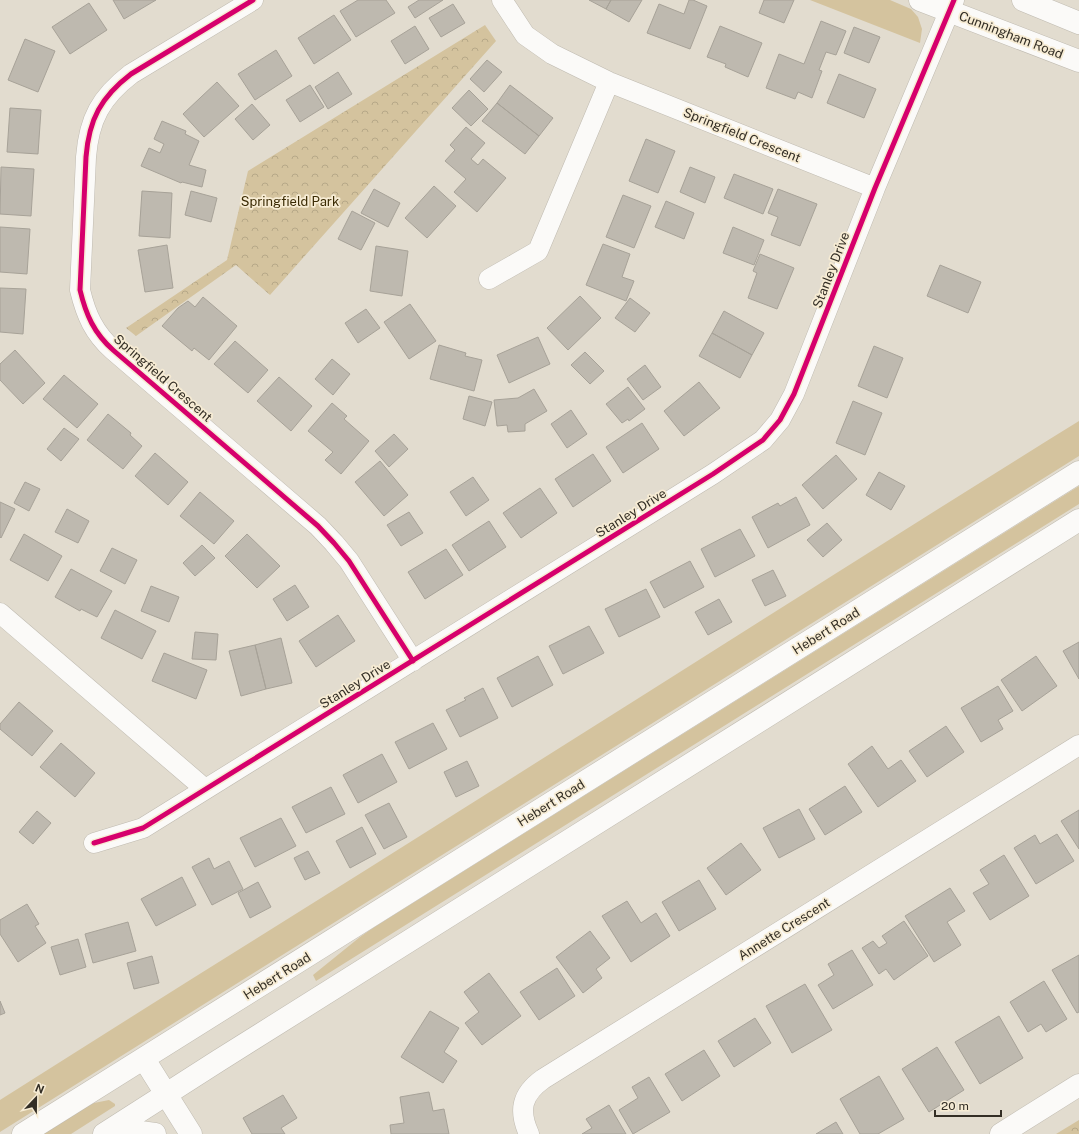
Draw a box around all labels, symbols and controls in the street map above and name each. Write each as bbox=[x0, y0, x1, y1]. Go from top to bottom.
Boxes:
street label: Cunningham Road bbox=[957, 8, 1065, 62]
street label: Springfield Crescent bbox=[681, 105, 803, 165]
park label: Springfield Park bbox=[241, 194, 339, 209]
street label: Stanley Drive bbox=[810, 230, 852, 310]
street label: Springfield Crescent bbox=[111, 331, 215, 425]
street label: Stanley Drive bbox=[593, 485, 669, 541]
street label: Hebert Road bbox=[790, 604, 862, 658]
street label: Stanley Drive bbox=[317, 656, 393, 712]
street label: Hebert Road bbox=[515, 776, 587, 830]
street label: Annette Crescent bbox=[735, 895, 833, 963]
street label: Hebert Road bbox=[241, 949, 313, 1003]
north arrow bbox=[16, 1078, 56, 1118]
text: N bbox=[34, 1082, 46, 1096]
scale bar bbox=[935, 1092, 1001, 1118]
text: 20 m bbox=[941, 1099, 969, 1113]

